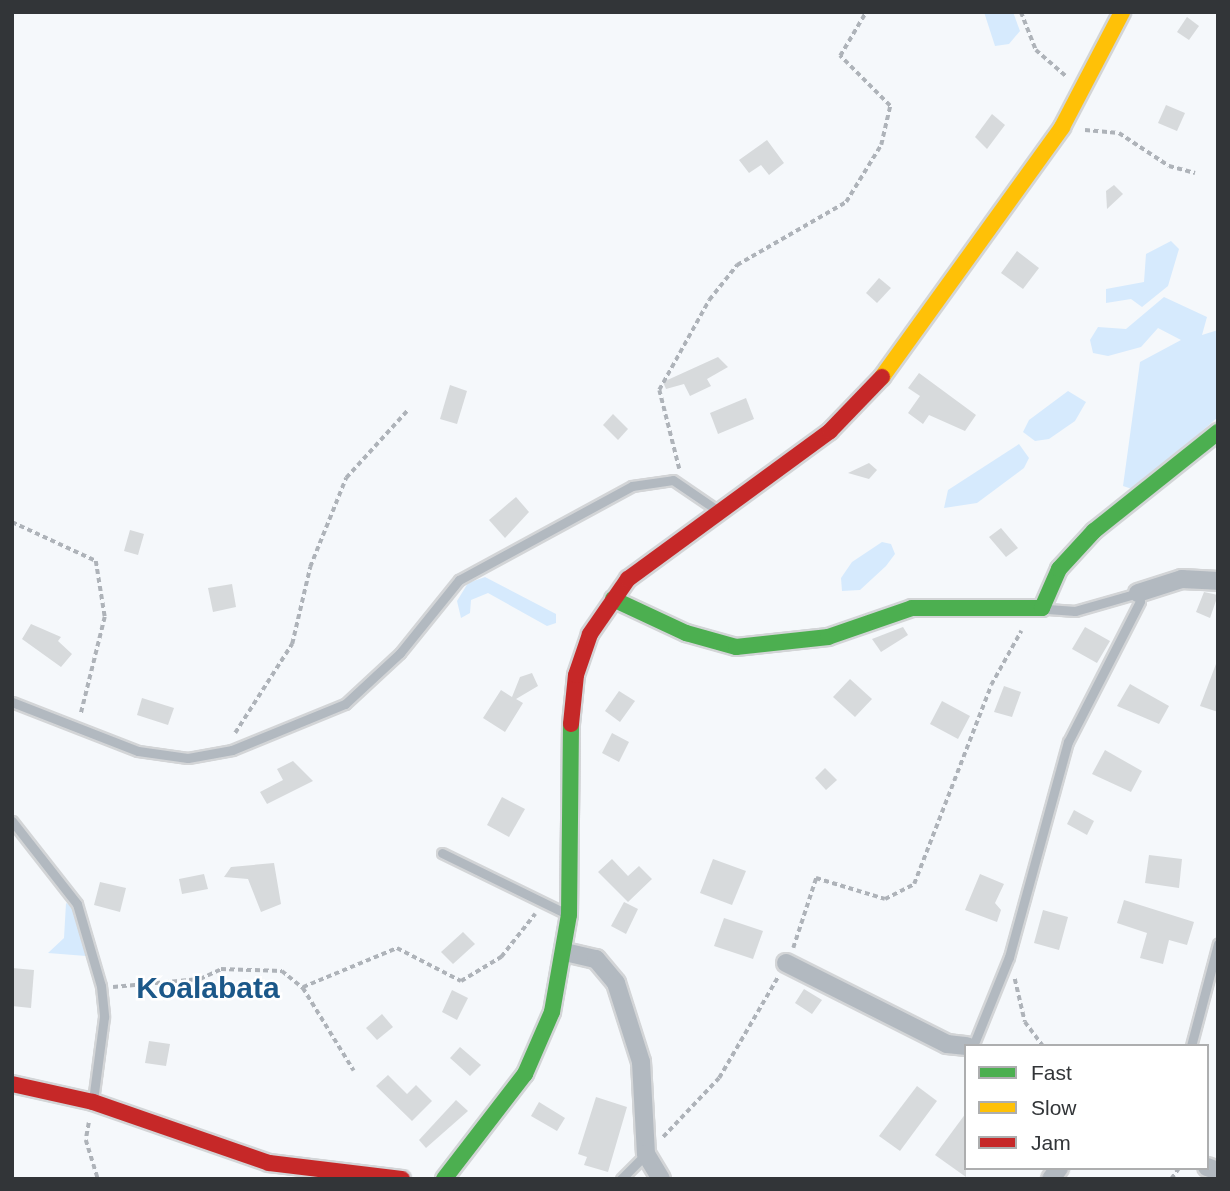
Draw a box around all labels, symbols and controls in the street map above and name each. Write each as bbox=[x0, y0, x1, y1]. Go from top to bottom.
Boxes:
district label: Koalabata bbox=[136, 970, 280, 1006]
legend bbox=[964, 1044, 1209, 1170]
text: Fast bbox=[1031, 1061, 1072, 1084]
text: Slow bbox=[1031, 1096, 1077, 1119]
text: Jam bbox=[1031, 1131, 1071, 1154]

